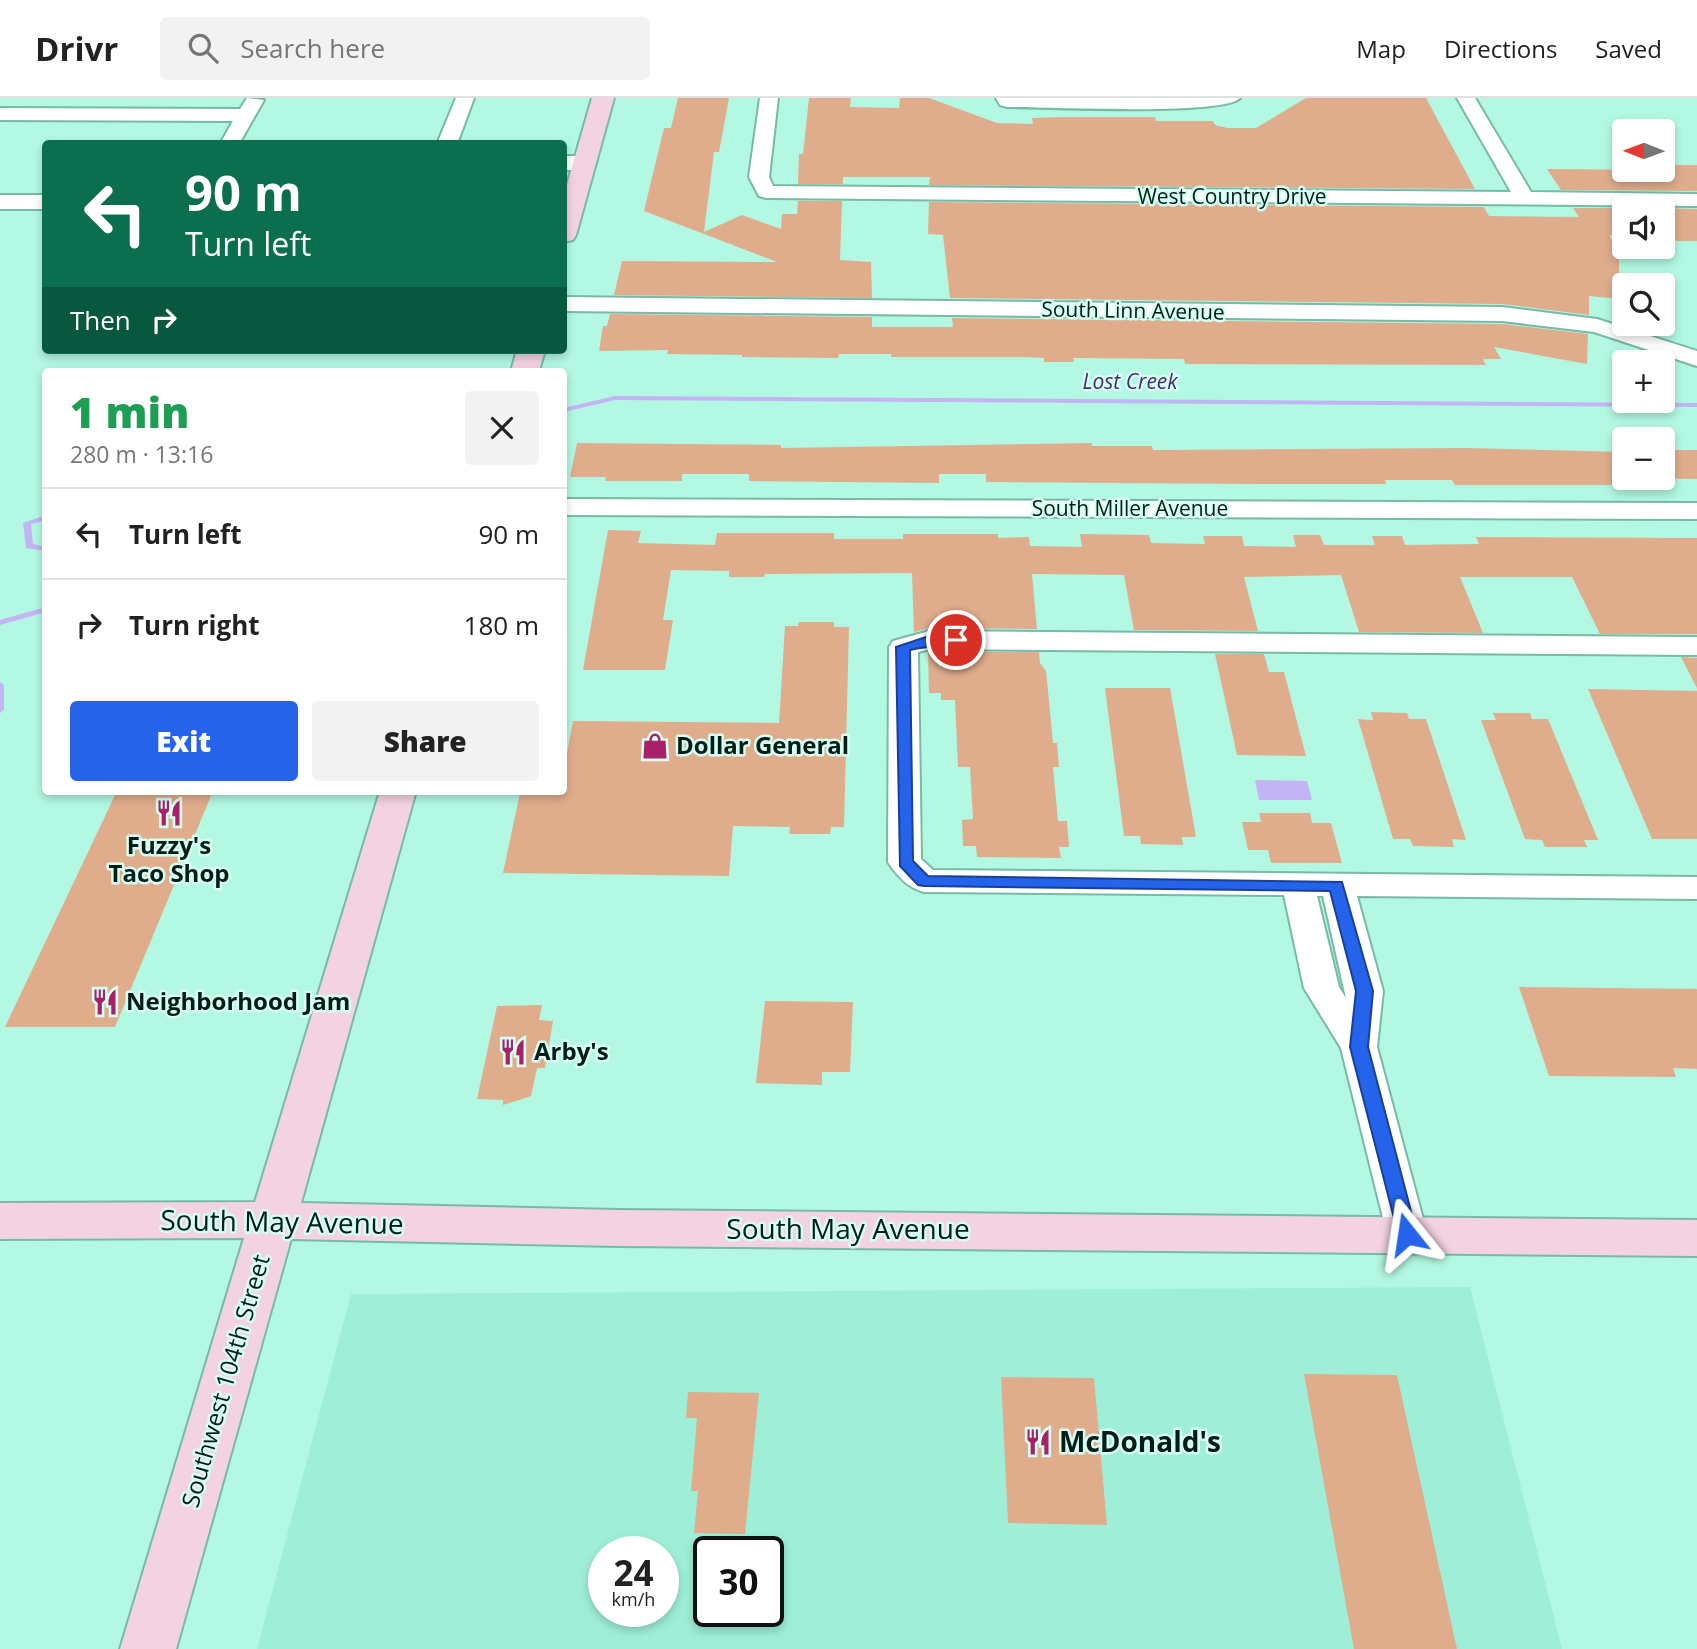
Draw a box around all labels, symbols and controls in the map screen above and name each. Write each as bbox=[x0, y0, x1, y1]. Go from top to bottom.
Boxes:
search box bbox=[160, 17, 650, 80]
text: Drivr bbox=[35, 26, 118, 71]
icon: search bbox=[184, 29, 222, 67]
text: Search here bbox=[240, 30, 385, 66]
text: Map bbox=[1356, 32, 1406, 65]
text: Directions bbox=[1444, 32, 1557, 65]
text: Saved bbox=[1595, 32, 1662, 65]
north arrow bbox=[1612, 119, 1675, 182]
map controls bbox=[1612, 119, 1675, 490]
text: 90 m bbox=[185, 159, 302, 225]
icon: left bbox=[70, 168, 161, 259]
street label: West Country Drive bbox=[1137, 182, 1327, 210]
button: sound bbox=[1612, 196, 1675, 259]
text: Turn left bbox=[185, 222, 311, 265]
button: search bbox=[1612, 273, 1675, 336]
street label: South Linn Avenue bbox=[1041, 294, 1225, 326]
icon: right bbox=[145, 301, 183, 339]
text: Then bbox=[70, 302, 131, 338]
button: + bbox=[1612, 350, 1675, 413]
water label: Lost Creek bbox=[1082, 367, 1178, 395]
text: 1 min bbox=[70, 383, 189, 440]
button: close bbox=[465, 391, 539, 465]
button: − bbox=[1612, 427, 1675, 490]
text: 280 m · 13:16 bbox=[70, 438, 213, 470]
street label: South Miller Avenue bbox=[1032, 494, 1228, 522]
icon: left bbox=[70, 515, 108, 553]
text: Turn left bbox=[129, 516, 241, 552]
text: 90 m bbox=[478, 516, 539, 552]
icon: right bbox=[70, 606, 108, 644]
text: Turn right bbox=[129, 607, 260, 643]
text: 180 m bbox=[464, 607, 539, 643]
pin bbox=[926, 610, 986, 670]
icon: arrive bbox=[937, 621, 975, 659]
button: Exit bbox=[70, 701, 298, 781]
button: Share bbox=[312, 701, 539, 781]
place label: Dollar General bbox=[676, 728, 849, 761]
shop icon: Dollar General bbox=[640, 731, 670, 761]
restaurant icon: Fuzzy's Taco Shop bbox=[154, 798, 184, 828]
place label: Fuzzy's Taco Shop bbox=[109, 828, 229, 889]
place label: Neighborhood Jam bbox=[126, 984, 350, 1017]
restaurant icon: Neighborhood Jam bbox=[90, 987, 120, 1017]
place label: Arby's bbox=[534, 1034, 609, 1067]
restaurant icon: Arby's bbox=[498, 1037, 528, 1067]
position arrow bbox=[1370, 1197, 1444, 1271]
street label: South May Avenue bbox=[160, 1200, 404, 1242]
street label: South May Avenue bbox=[726, 1209, 970, 1247]
street label: Southwest 104th Street bbox=[173, 1250, 276, 1511]
place label: McDonald's bbox=[1059, 1422, 1221, 1460]
restaurant icon: McDonald's bbox=[1023, 1427, 1053, 1457]
speed limit sign: 30 bbox=[693, 1536, 784, 1627]
text: 24 bbox=[613, 1549, 654, 1596]
text: km/h bbox=[612, 1587, 655, 1611]

